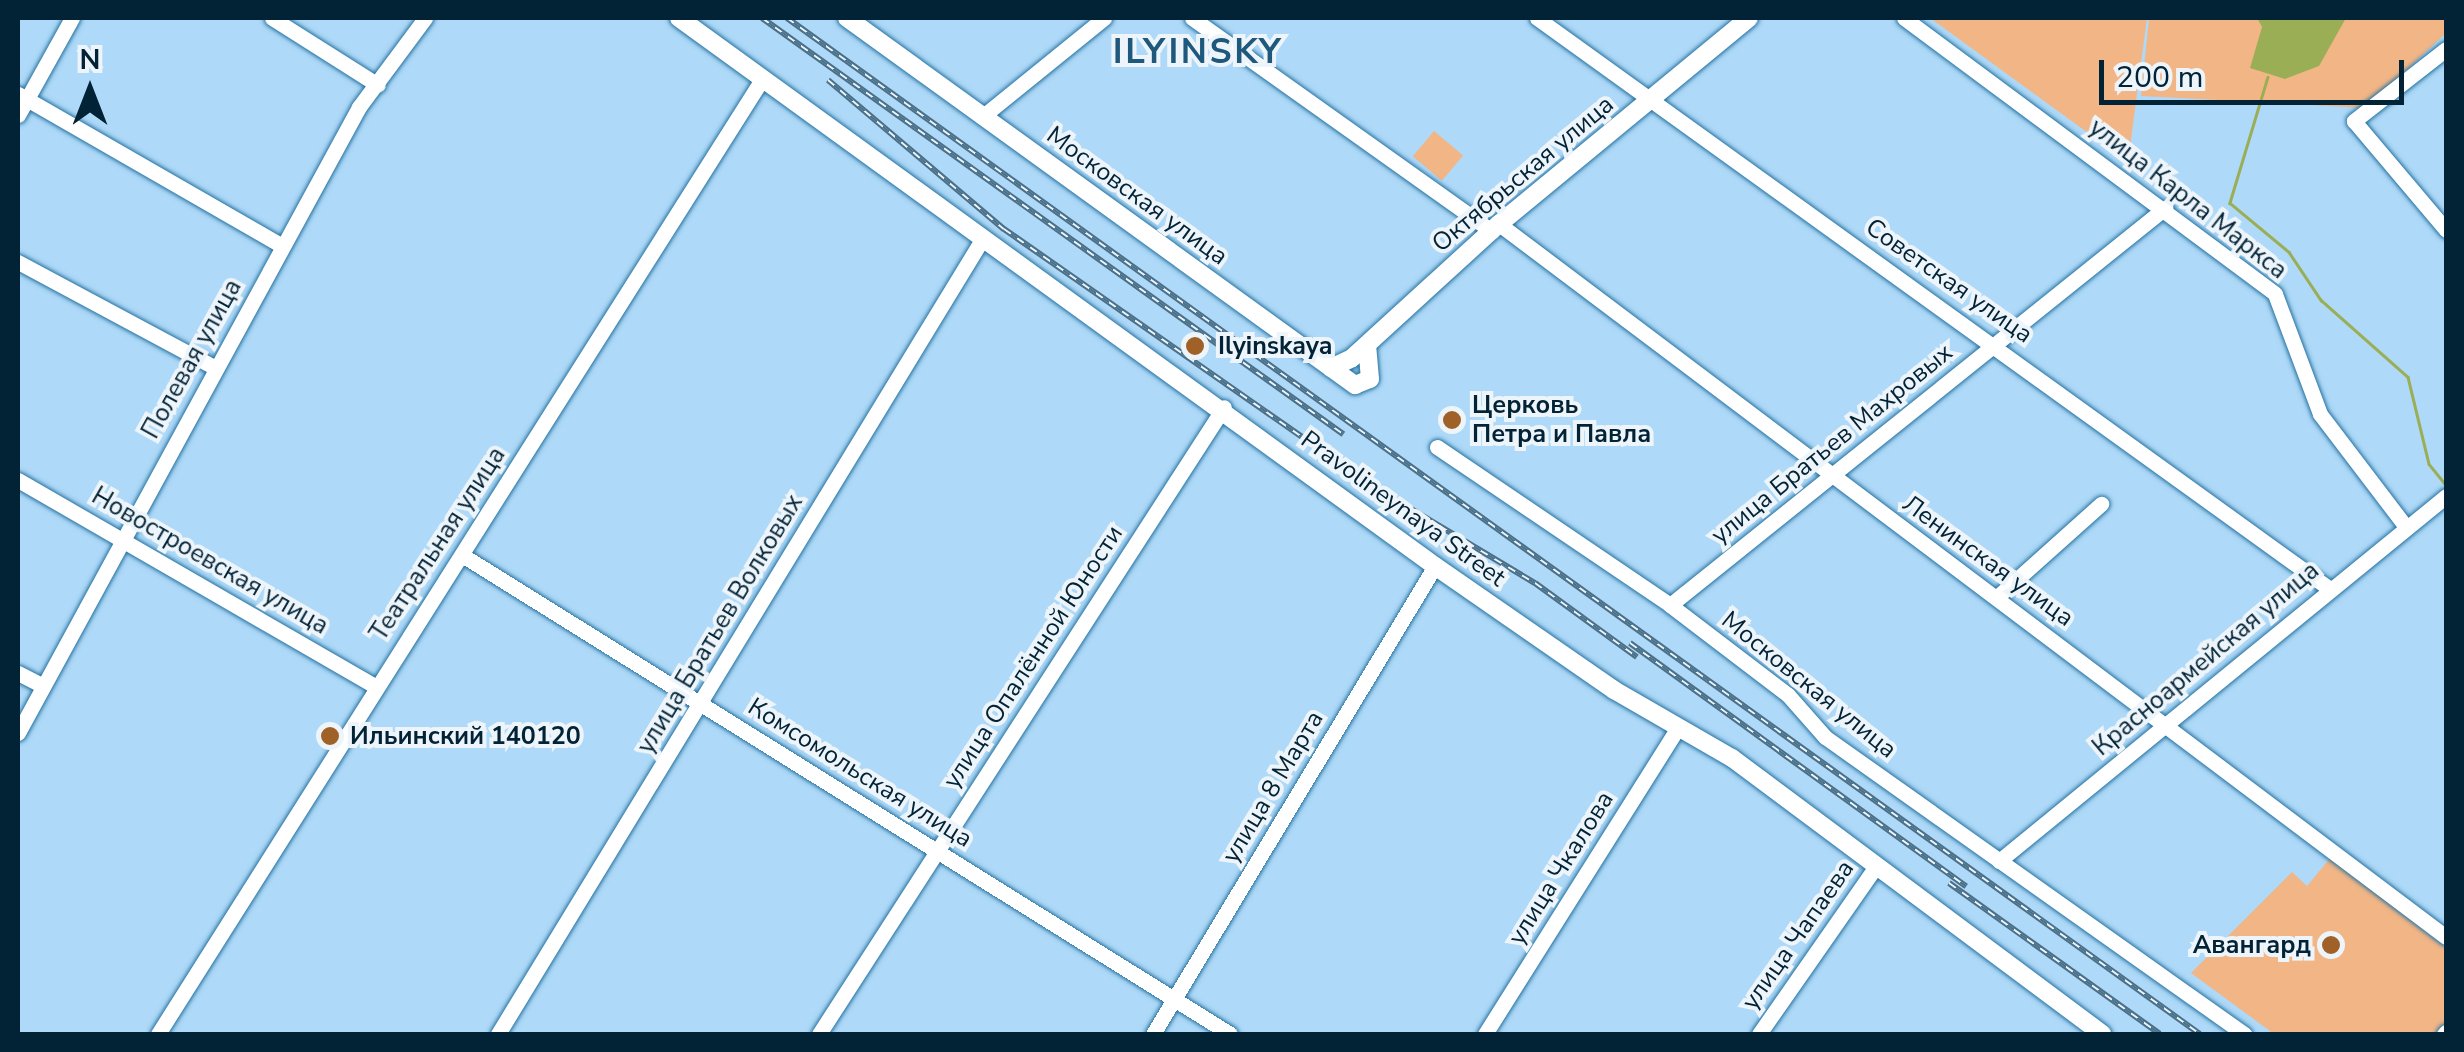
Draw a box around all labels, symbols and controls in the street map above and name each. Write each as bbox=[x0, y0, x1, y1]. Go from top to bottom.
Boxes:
district label: ILYINSKY bbox=[1113, 31, 1283, 73]
north arrow bbox=[40, 40, 140, 140]
scale bar bbox=[2104, 40, 2409, 102]
text: N bbox=[80, 41, 100, 79]
text: 200 m bbox=[2116, 57, 2203, 98]
street label: Октябрьская улица bbox=[1426, 89, 1620, 259]
street label: улица Карла Маркса bbox=[2083, 113, 2293, 285]
street label: Московская улица bbox=[1041, 120, 1233, 272]
street label: Советская улица bbox=[1860, 212, 2038, 350]
street label: Полевая улица bbox=[136, 274, 248, 444]
place label: Ilyinskaya bbox=[1218, 331, 1332, 361]
marker: Ilyinskaya bbox=[1182, 333, 1208, 359]
street label: улица Братьев Махровых bbox=[1705, 337, 1959, 551]
place label: Церковь Петра и Павла bbox=[1472, 391, 1651, 450]
marker: Церковь Петра и Павла bbox=[1441, 409, 1463, 431]
street label: Pravolineynaya Street bbox=[1295, 425, 1511, 593]
street label: Театральная улица bbox=[364, 441, 512, 647]
street label: Новостроевская улица bbox=[86, 481, 334, 641]
street label: улица Братьев Волковых bbox=[631, 489, 809, 759]
street label: Ленинская улица bbox=[1897, 489, 2079, 633]
street label: улица Опалённой Юности bbox=[937, 520, 1129, 794]
street label: Красноармейская улица bbox=[2087, 556, 2325, 762]
street label: Московская улица bbox=[1715, 605, 1903, 765]
street label: Комсомольская улица bbox=[742, 692, 978, 854]
street label: улица 8 Марта bbox=[1216, 706, 1330, 868]
place label: Ильинский 140120 bbox=[350, 721, 581, 751]
marker: Ильинский 140120 bbox=[319, 725, 341, 747]
street label: улица Чкалова bbox=[1502, 786, 1620, 950]
street label: улица Чапаева bbox=[1735, 855, 1861, 1015]
place label: Авангард bbox=[2193, 930, 2311, 960]
marker: Авангард bbox=[2320, 934, 2342, 956]

